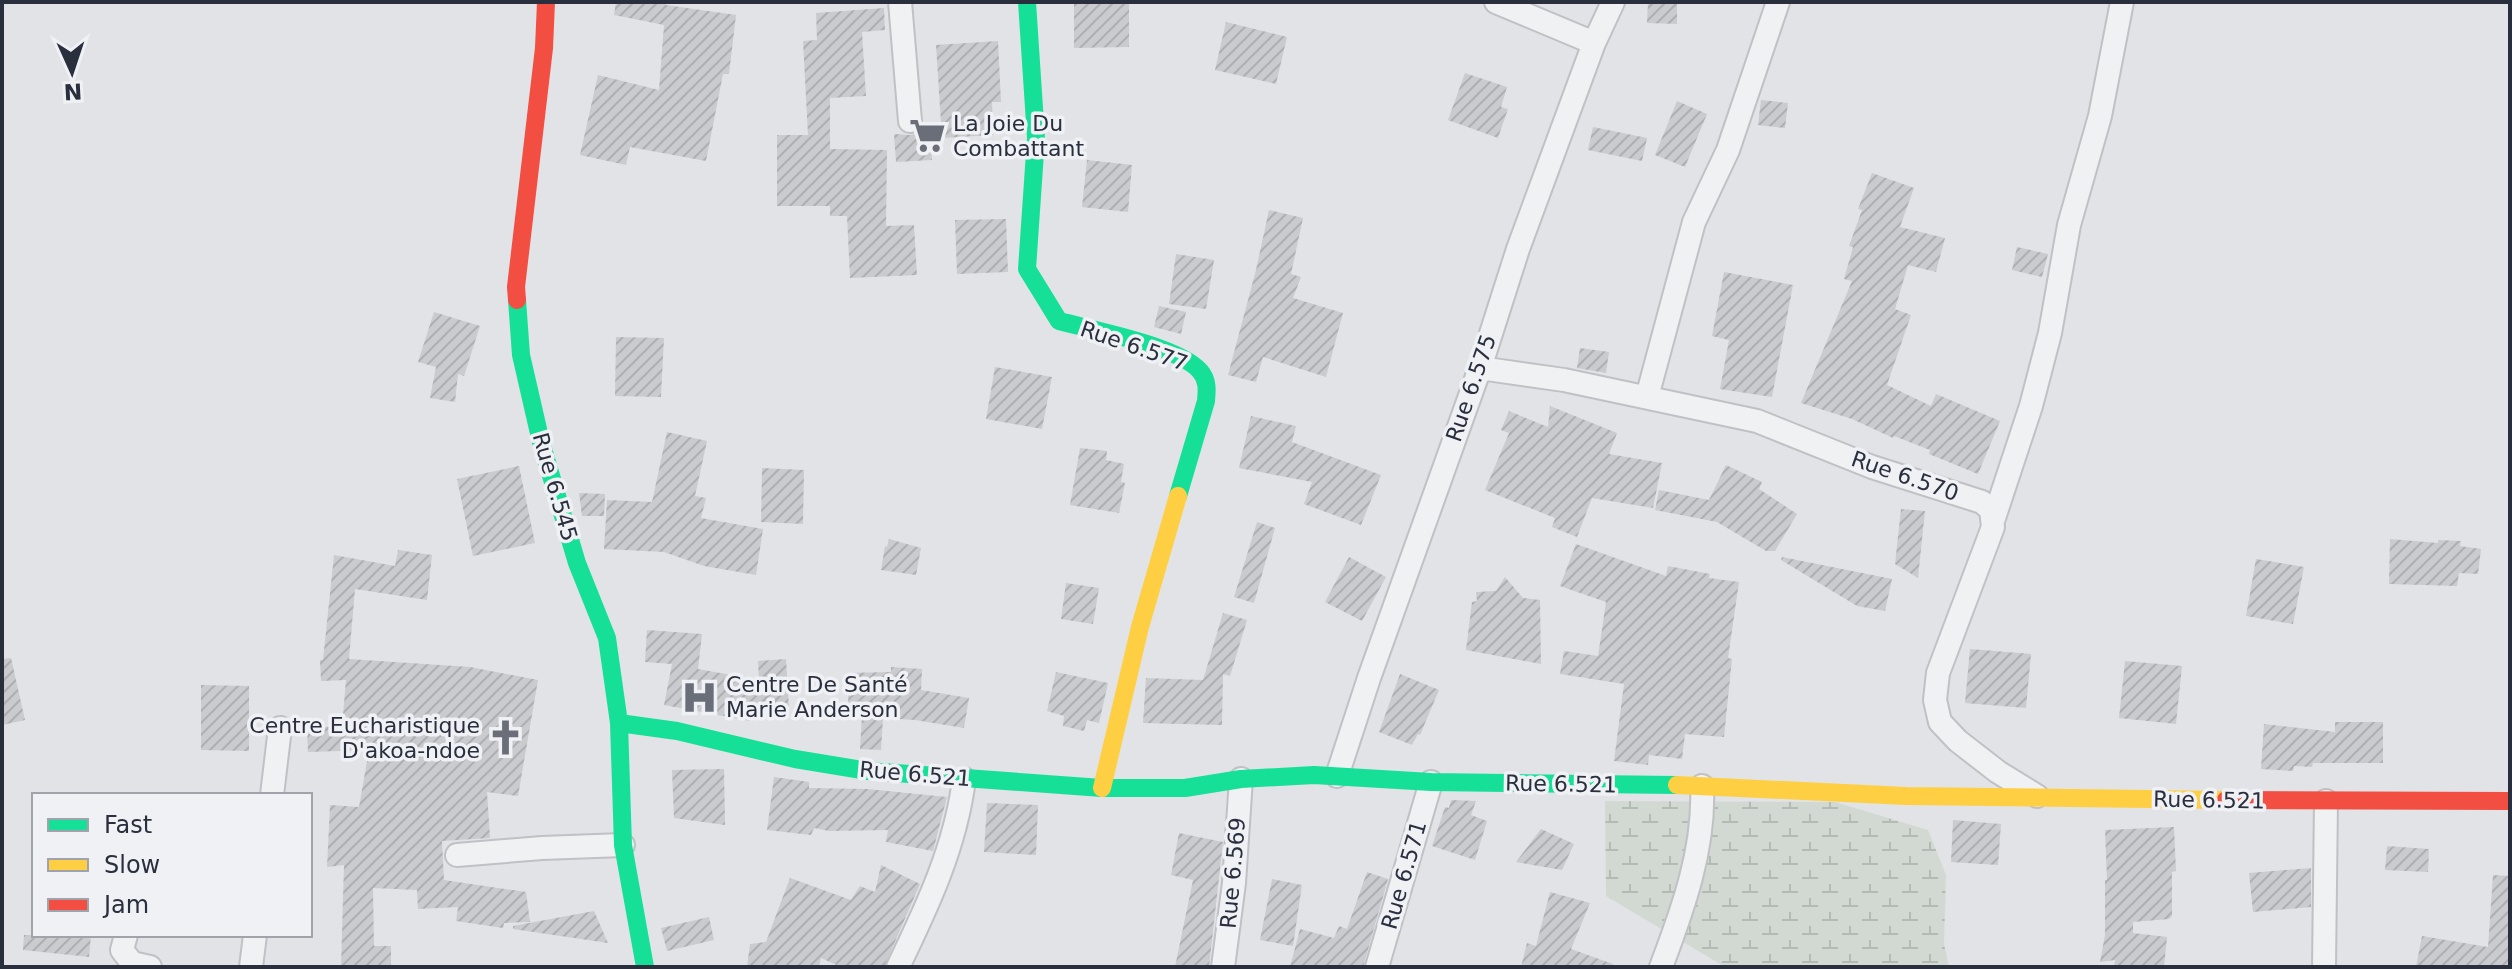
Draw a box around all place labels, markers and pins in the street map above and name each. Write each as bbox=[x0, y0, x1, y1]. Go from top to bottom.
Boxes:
place label: La Joie Du Combattant bbox=[953, 111, 1084, 161]
supermarket icon: La Joie Du Combattant bbox=[908, 117, 946, 155]
place label: Centre De Santé Marie Anderson bbox=[726, 672, 908, 722]
hospital icon: Centre De Santé Marie Anderson bbox=[681, 678, 719, 716]
place label: Centre Eucharistique D'akoa-ndoe bbox=[249, 713, 480, 763]
church icon: Centre Eucharistique D'akoa-ndoe bbox=[487, 719, 525, 757]

